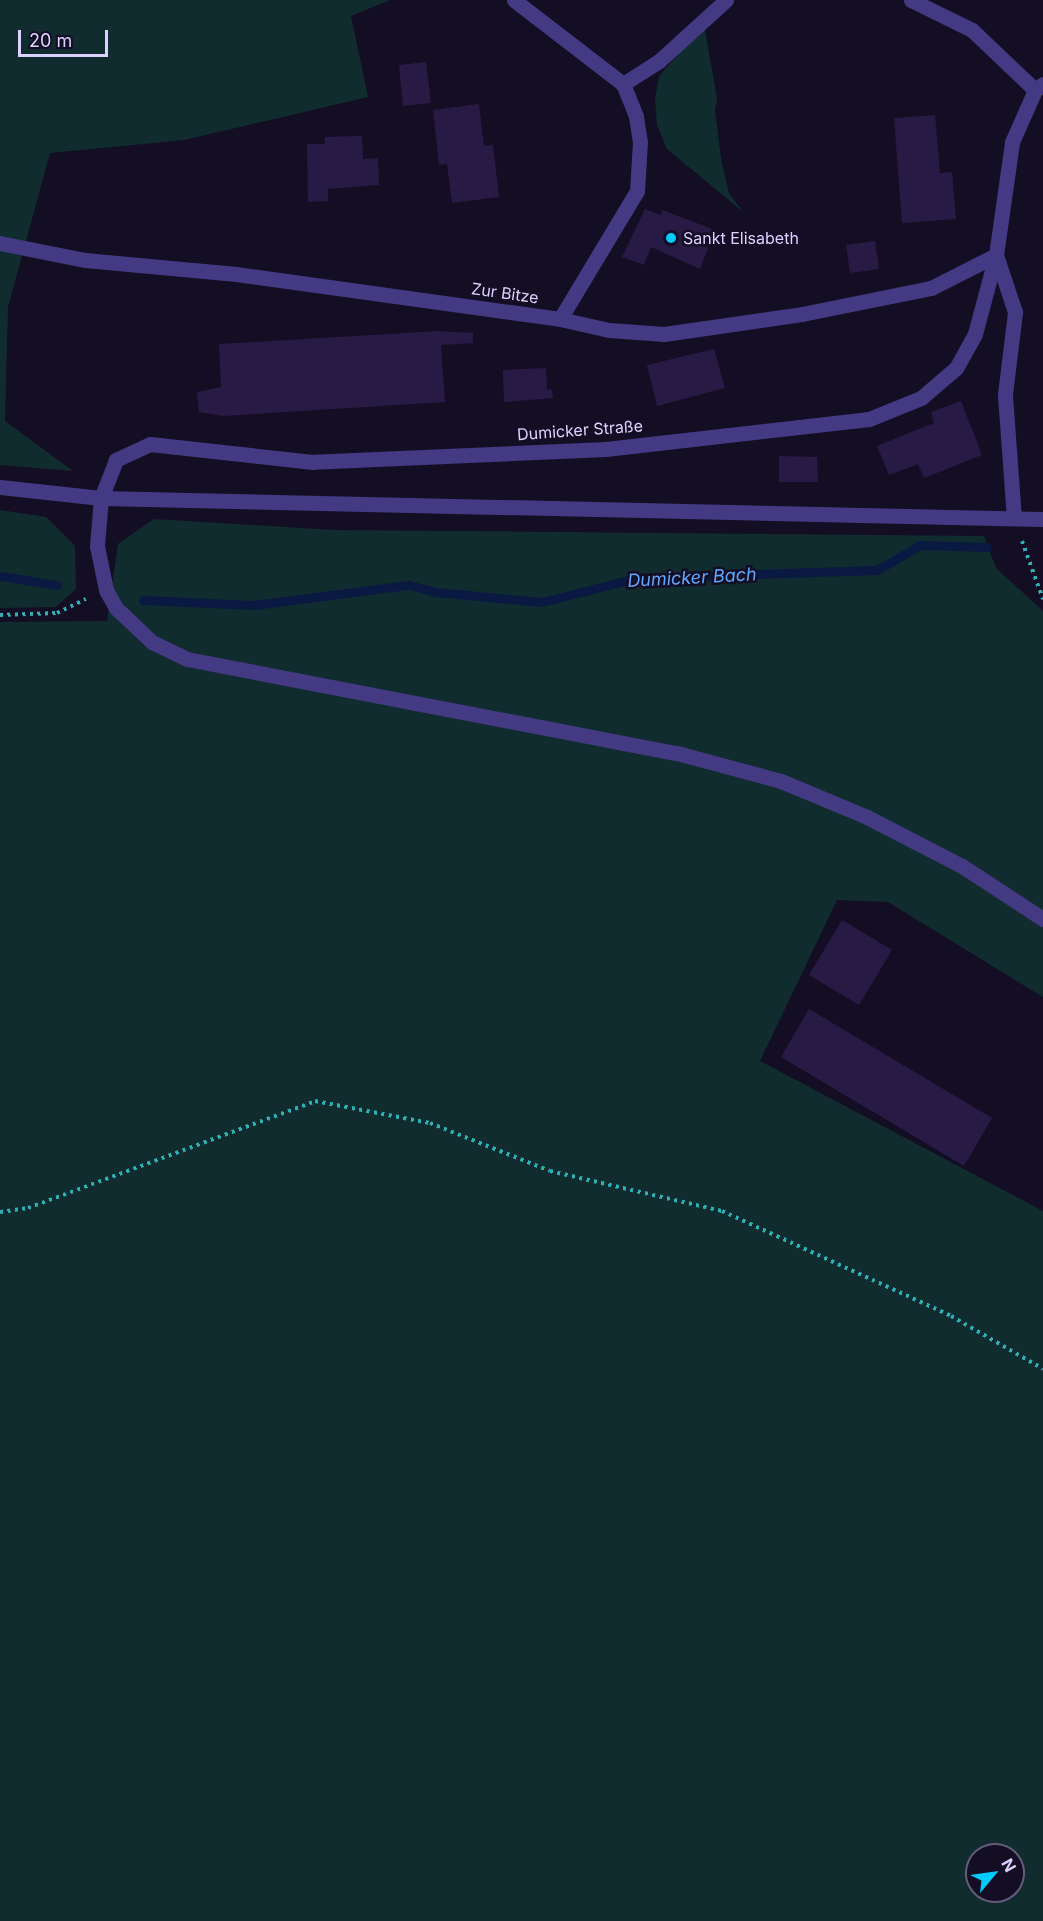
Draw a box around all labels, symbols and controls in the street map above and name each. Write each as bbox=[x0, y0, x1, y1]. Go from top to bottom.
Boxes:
scale bar bbox=[21, 18, 111, 56]
text: 20 m bbox=[29, 30, 72, 51]
place label: Sankt Elisabeth bbox=[683, 228, 799, 248]
marker: Sankt Elisabeth bbox=[664, 231, 678, 245]
street label: Zur Bitze bbox=[470, 279, 540, 307]
street label: Dumicker Straße bbox=[516, 416, 644, 444]
water label: Dumicker Bach bbox=[627, 564, 757, 592]
north arrow bbox=[965, 1843, 1025, 1903]
text: N bbox=[997, 1855, 1021, 1875]

